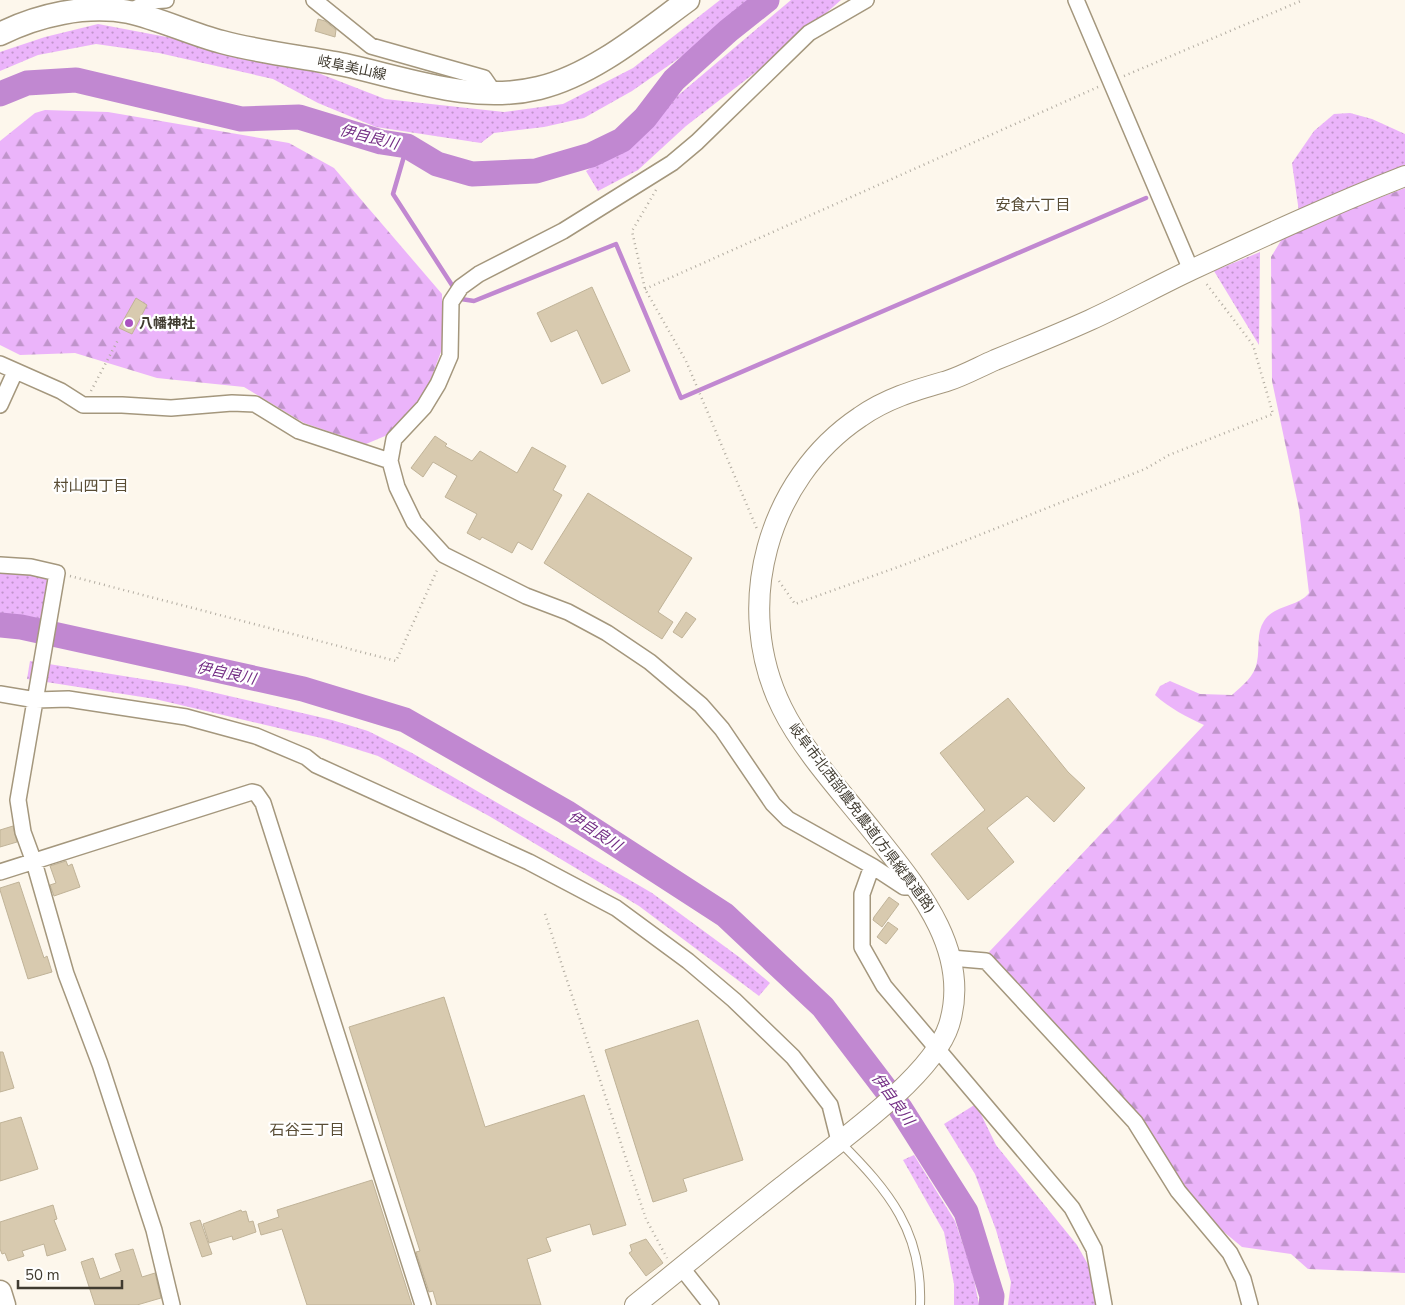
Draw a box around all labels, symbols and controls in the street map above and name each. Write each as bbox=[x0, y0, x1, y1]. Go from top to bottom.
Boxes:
street label: 岐阜美山線 bbox=[316, 51, 388, 85]
water label: 伊自良川 bbox=[337, 120, 402, 154]
district label: 安食六丁目 bbox=[995, 195, 1071, 215]
place label: 八幡神社 bbox=[139, 314, 195, 333]
marker: 八幡神社 bbox=[123, 317, 135, 329]
district label: 村山四丁目 bbox=[53, 476, 129, 496]
water label: 伊自良川 bbox=[195, 657, 259, 689]
street label: 岐阜市北西部農免農道(方県縦貫道路) bbox=[784, 719, 940, 917]
water label: 伊自良川 bbox=[564, 806, 627, 857]
water label: 伊自良川 bbox=[867, 1069, 920, 1131]
district label: 石谷三丁目 bbox=[269, 1120, 345, 1140]
scale bar bbox=[18, 1258, 121, 1290]
text: 50 m bbox=[25, 1265, 60, 1285]

